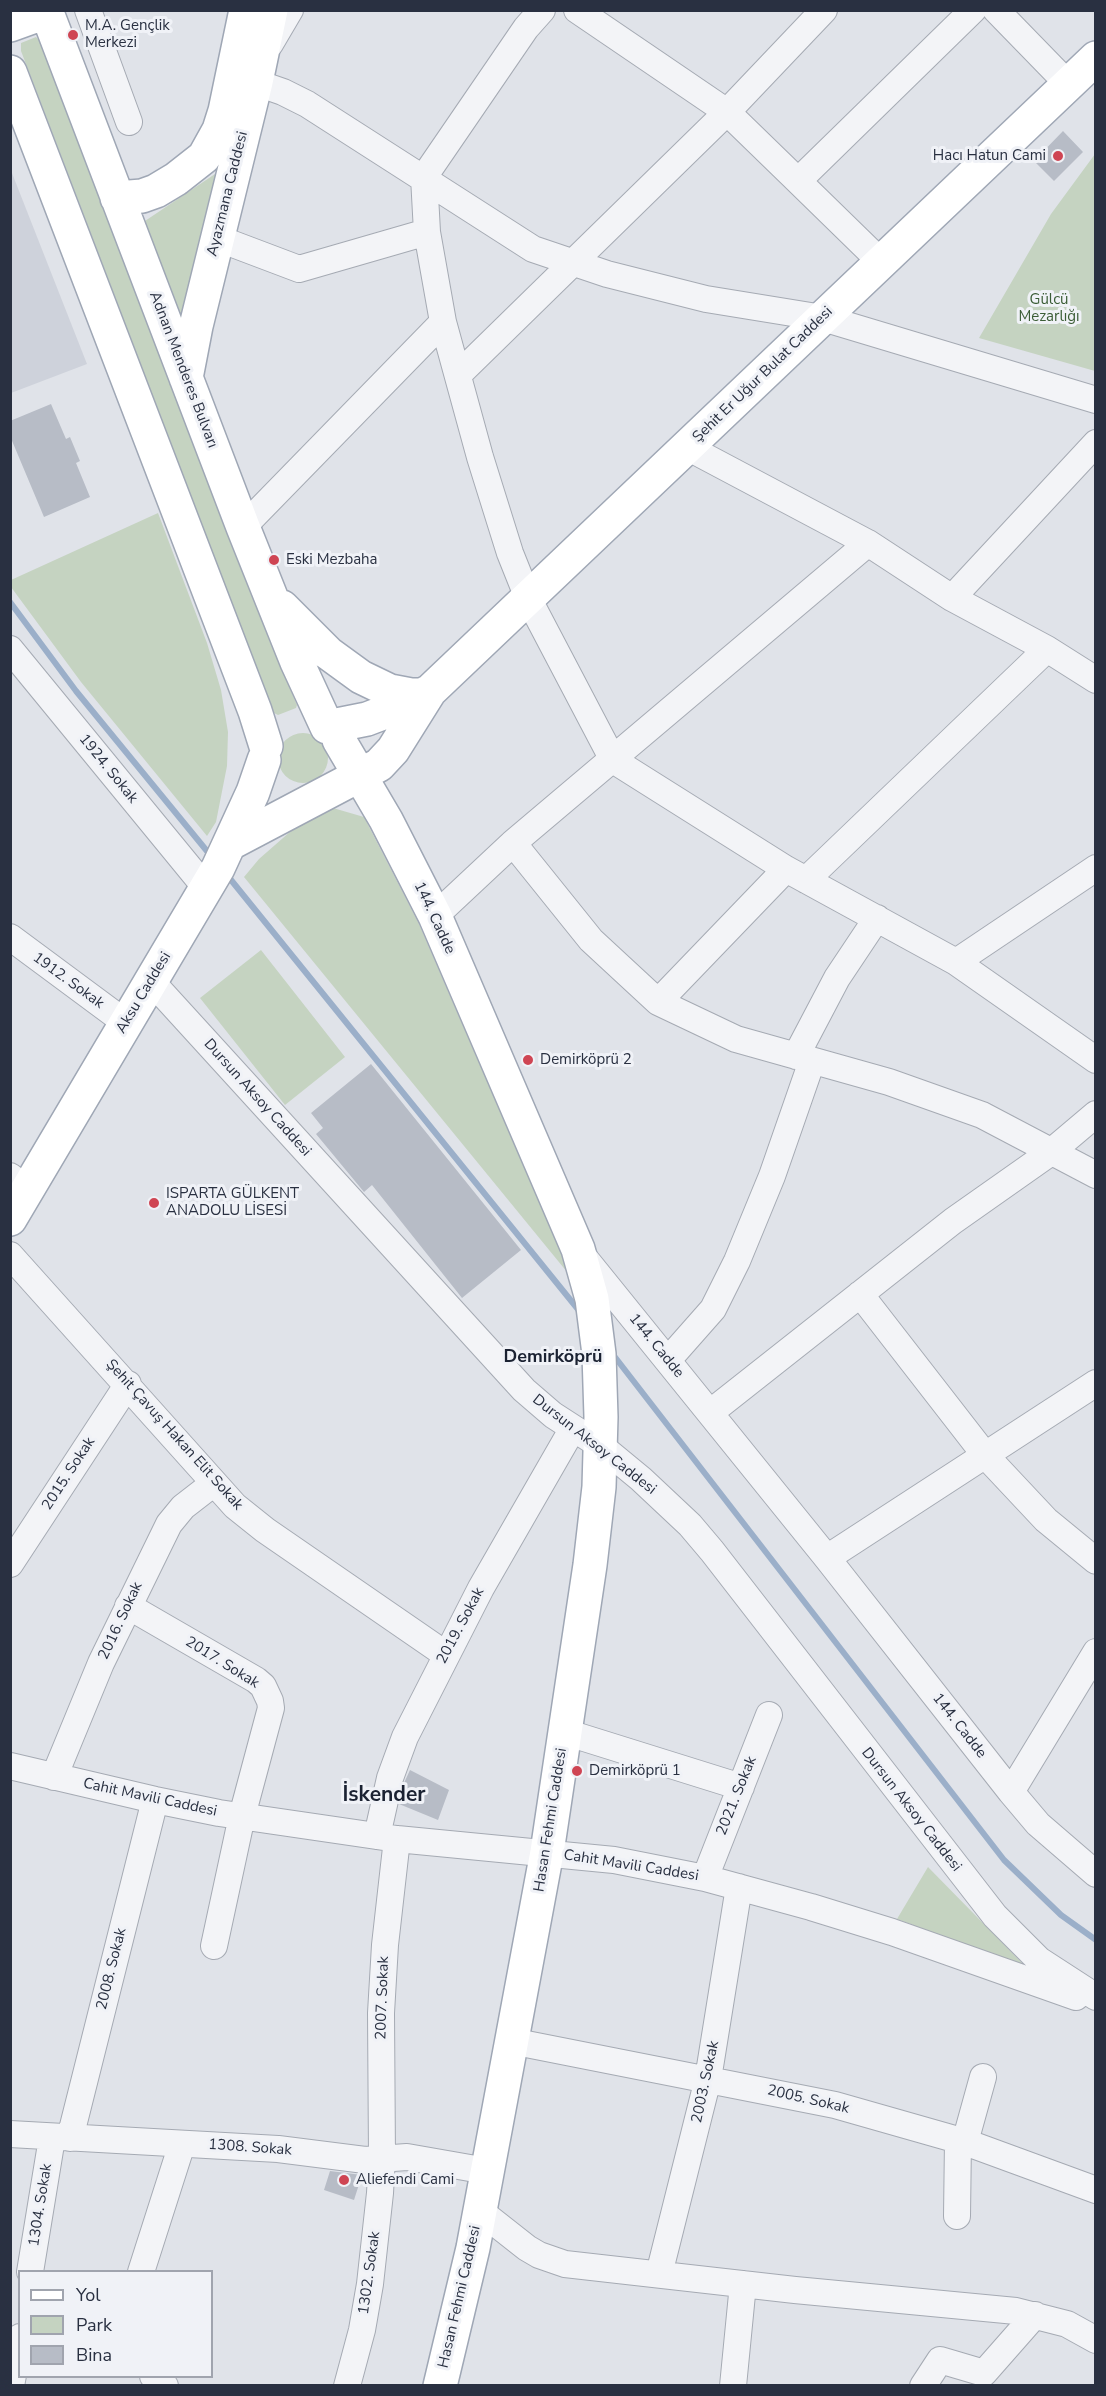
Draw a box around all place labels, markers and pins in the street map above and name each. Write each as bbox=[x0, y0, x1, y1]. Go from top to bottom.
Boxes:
place label: M.A. Gençlik Merkezi bbox=[85, 17, 170, 52]
marker: M.A. Gençlik Merkezi bbox=[66, 28, 80, 42]
place label: Hacı Hatun Cami bbox=[933, 147, 1046, 165]
marker: Hacı Hatun Cami bbox=[1051, 149, 1065, 163]
place label: Eski Mezbaha bbox=[286, 551, 378, 569]
marker: Eski Mezbaha bbox=[267, 553, 281, 567]
place label: Demirköprü 2 bbox=[540, 1051, 632, 1069]
marker: Demirköprü 2 bbox=[521, 1053, 535, 1067]
place label: ISPARTA GÜLKENT ANADOLU LİSESİ bbox=[166, 1185, 299, 1220]
marker: ISPARTA GÜLKENT ANADOLU LİSESİ bbox=[147, 1196, 161, 1210]
place label: Demirköprü 1 bbox=[589, 1762, 681, 1780]
marker: Demirköprü 1 bbox=[570, 1764, 584, 1778]
place label: Aliefendi Cami bbox=[356, 2171, 454, 2189]
marker: Aliefendi Cami bbox=[337, 2173, 351, 2187]

